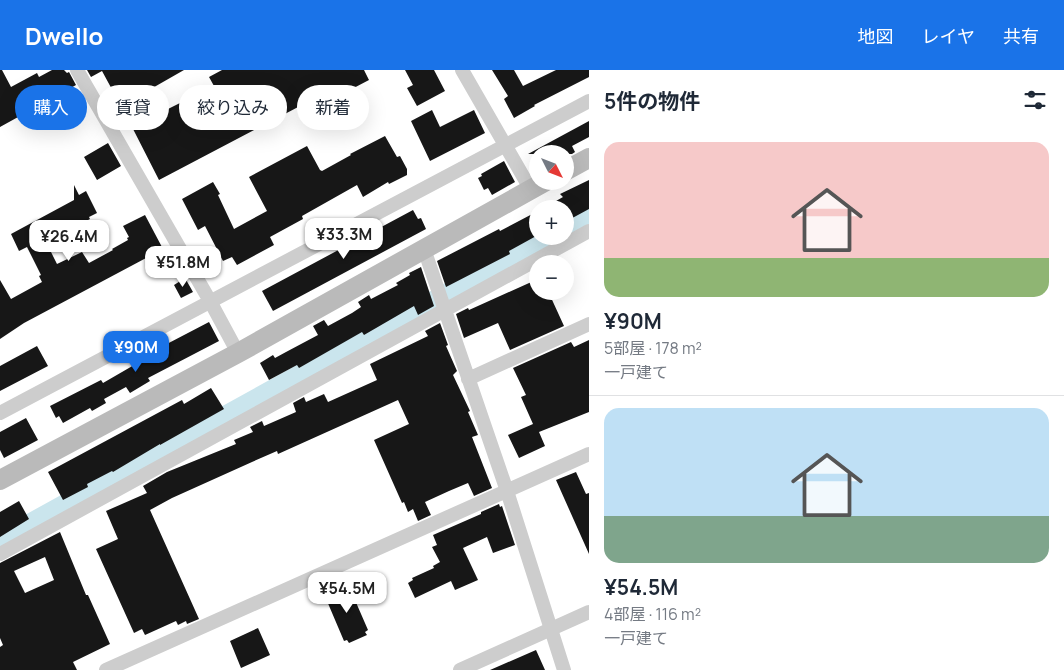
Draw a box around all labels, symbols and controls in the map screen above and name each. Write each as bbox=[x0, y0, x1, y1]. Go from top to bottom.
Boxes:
text: Dwello bbox=[25, 19, 103, 52]
text: 地図 bbox=[858, 24, 894, 48]
text: レイヤ bbox=[922, 24, 975, 48]
text: 共有 bbox=[1003, 24, 1039, 48]
chip: 購入 bbox=[15, 85, 87, 130]
chip: 賃貸 bbox=[97, 85, 169, 130]
chip: 絞り込み bbox=[179, 85, 287, 130]
chip: 新着 bbox=[297, 85, 369, 130]
icon: filters bbox=[1021, 86, 1049, 114]
text: 5件の物件 bbox=[604, 87, 700, 115]
north arrow bbox=[529, 145, 574, 190]
map controls bbox=[529, 145, 574, 300]
icon: home bbox=[782, 175, 872, 265]
button: + bbox=[529, 200, 574, 245]
pin: ¥33.3M bbox=[303, 218, 385, 260]
pin: ¥26.4M bbox=[28, 220, 110, 262]
text: ¥33.3M bbox=[316, 223, 372, 245]
text: ¥26.4M bbox=[40, 225, 98, 247]
pin: ¥51.8M bbox=[142, 246, 224, 288]
text: ¥51.8M bbox=[156, 251, 210, 273]
button: − bbox=[529, 255, 574, 300]
text: ¥90M bbox=[604, 307, 662, 335]
pin: ¥90M bbox=[106, 330, 166, 373]
text: ¥90M bbox=[114, 336, 158, 358]
text: 5部屋 · 178 m² bbox=[604, 337, 702, 359]
text: 一戸建て bbox=[604, 361, 668, 383]
icon: home bbox=[782, 440, 872, 530]
pin: ¥54.5M bbox=[306, 572, 388, 614]
text: ¥54.5M bbox=[604, 573, 678, 601]
text: ¥54.5M bbox=[319, 577, 375, 599]
text: 4部屋 · 116 m² bbox=[604, 603, 701, 625]
text: 一戸建て bbox=[604, 627, 668, 649]

